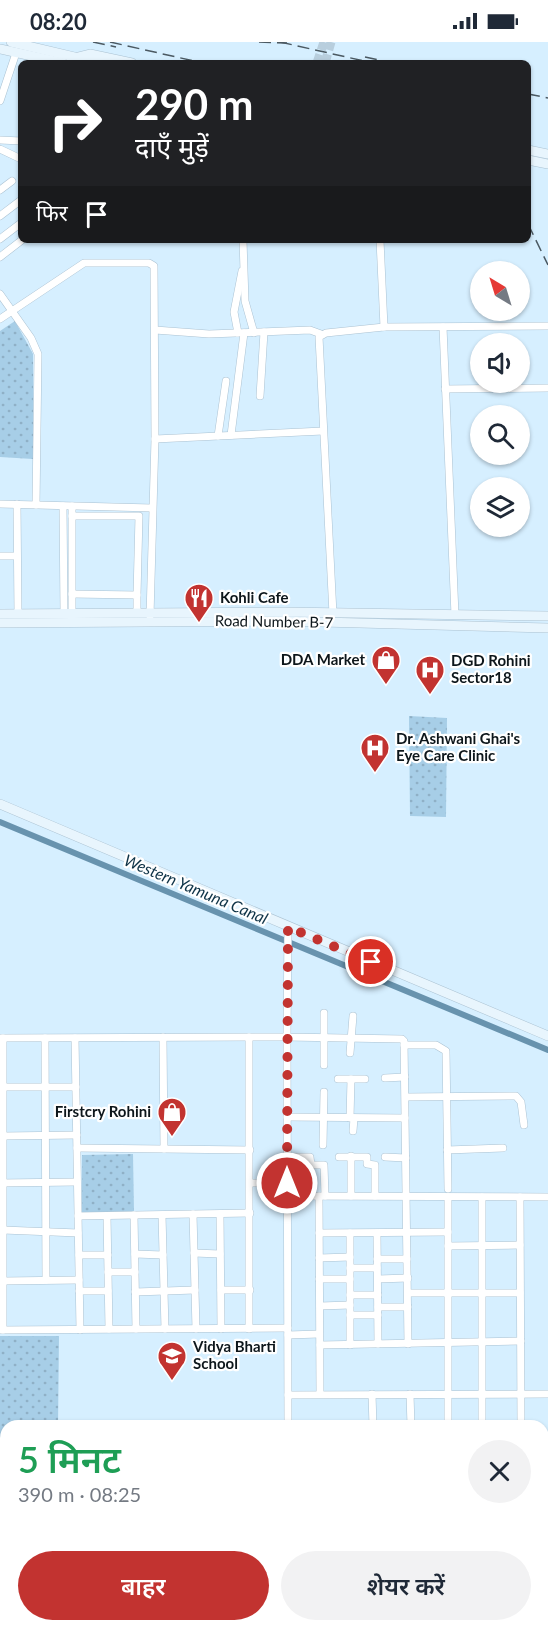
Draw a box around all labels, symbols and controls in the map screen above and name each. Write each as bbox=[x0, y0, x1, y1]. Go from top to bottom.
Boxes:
text: 08:20 bbox=[30, 8, 87, 35]
text: 290 m bbox=[135, 79, 253, 129]
icon: right bbox=[36, 84, 114, 162]
text: दाएँ मुड़ें bbox=[135, 130, 209, 163]
icon: arrive bbox=[80, 198, 113, 231]
text: फिर bbox=[36, 199, 68, 226]
north arrow bbox=[470, 261, 530, 321]
map controls bbox=[470, 261, 530, 537]
button: sound bbox=[470, 333, 530, 393]
button: search bbox=[470, 405, 530, 465]
button: layers bbox=[470, 477, 530, 537]
restaurant icon: Kohli Cafe bbox=[183, 582, 215, 624]
place label: Kohli Cafe bbox=[220, 588, 289, 606]
street label: Road Number B-7 bbox=[215, 611, 334, 631]
shop icon: DDA Market bbox=[370, 644, 402, 686]
place label: DDA Market bbox=[281, 650, 365, 668]
place label: DGD Rohini Sector18 bbox=[451, 651, 531, 686]
hospital icon: DGD Rohini Sector18 bbox=[414, 654, 446, 696]
place label: Dr. Ashwani Ghai's Eye Care Clinic bbox=[396, 729, 521, 764]
hospital icon: Dr. Ashwani Ghai's Eye Care Clinic bbox=[359, 732, 391, 774]
water label: Western Yamuna Canal bbox=[121, 850, 271, 928]
pin bbox=[345, 936, 396, 987]
icon: arrive bbox=[354, 945, 387, 978]
shop icon: Firstcry Rohini bbox=[156, 1096, 188, 1138]
place label: Firstcry Rohini bbox=[55, 1102, 151, 1120]
position arrow bbox=[255, 1151, 319, 1215]
place label: Vidya Bharti School bbox=[192, 1337, 276, 1372]
school or university icon: Vidya Bharti School bbox=[156, 1340, 188, 1382]
text: 5 मिनट bbox=[18, 1437, 121, 1481]
button: close bbox=[468, 1440, 531, 1503]
text: 390 m · 08:25 bbox=[18, 1482, 141, 1506]
button: बाहर bbox=[18, 1551, 269, 1620]
button: शेयर करें bbox=[281, 1551, 531, 1620]

